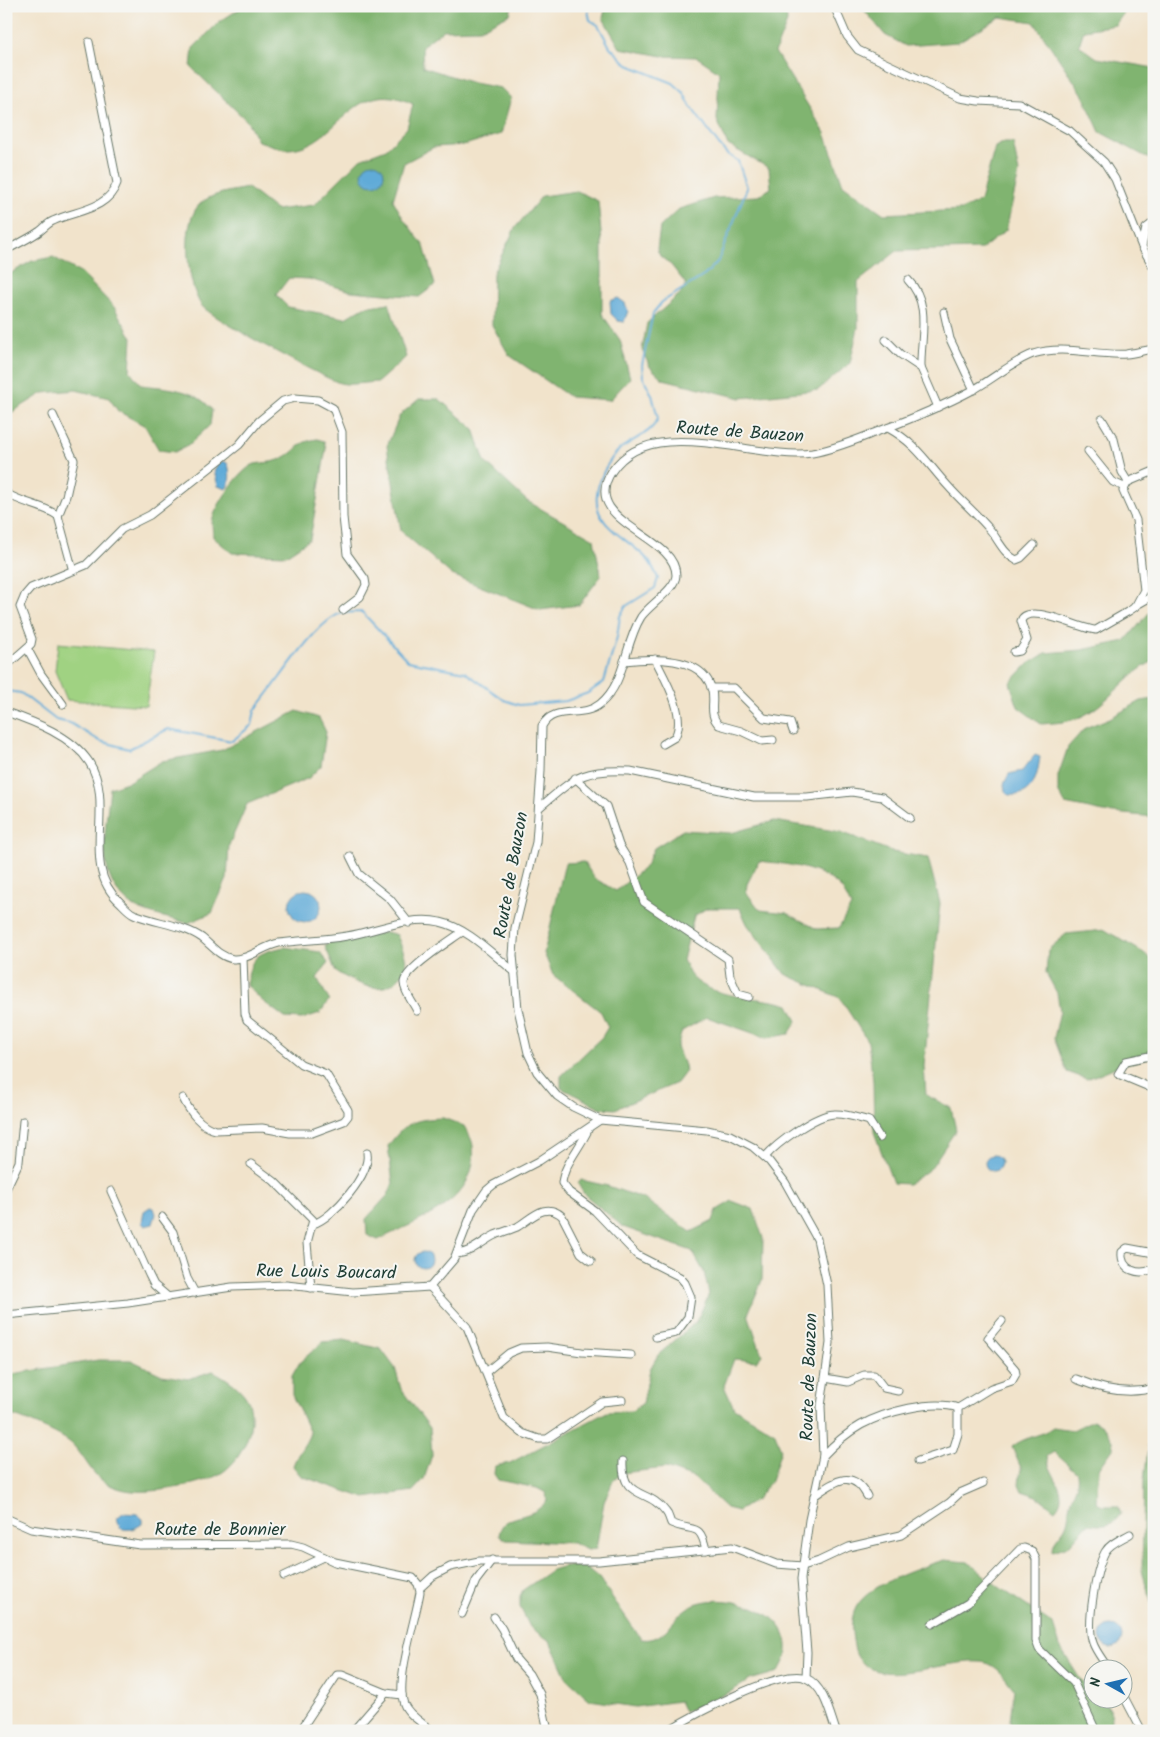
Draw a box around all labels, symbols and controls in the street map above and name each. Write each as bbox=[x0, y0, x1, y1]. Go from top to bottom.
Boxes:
street label: Route de Bauzon bbox=[675, 414, 805, 452]
street label: Route de Bauzon bbox=[487, 809, 537, 941]
street label: Rue Louis Boucard bbox=[256, 1257, 397, 1289]
street label: Route de Bauzon bbox=[793, 1312, 827, 1442]
street label: Route de Bonnier bbox=[154, 1516, 287, 1545]
north arrow bbox=[1082, 1660, 1132, 1710]
text: N bbox=[1085, 1676, 1108, 1688]

